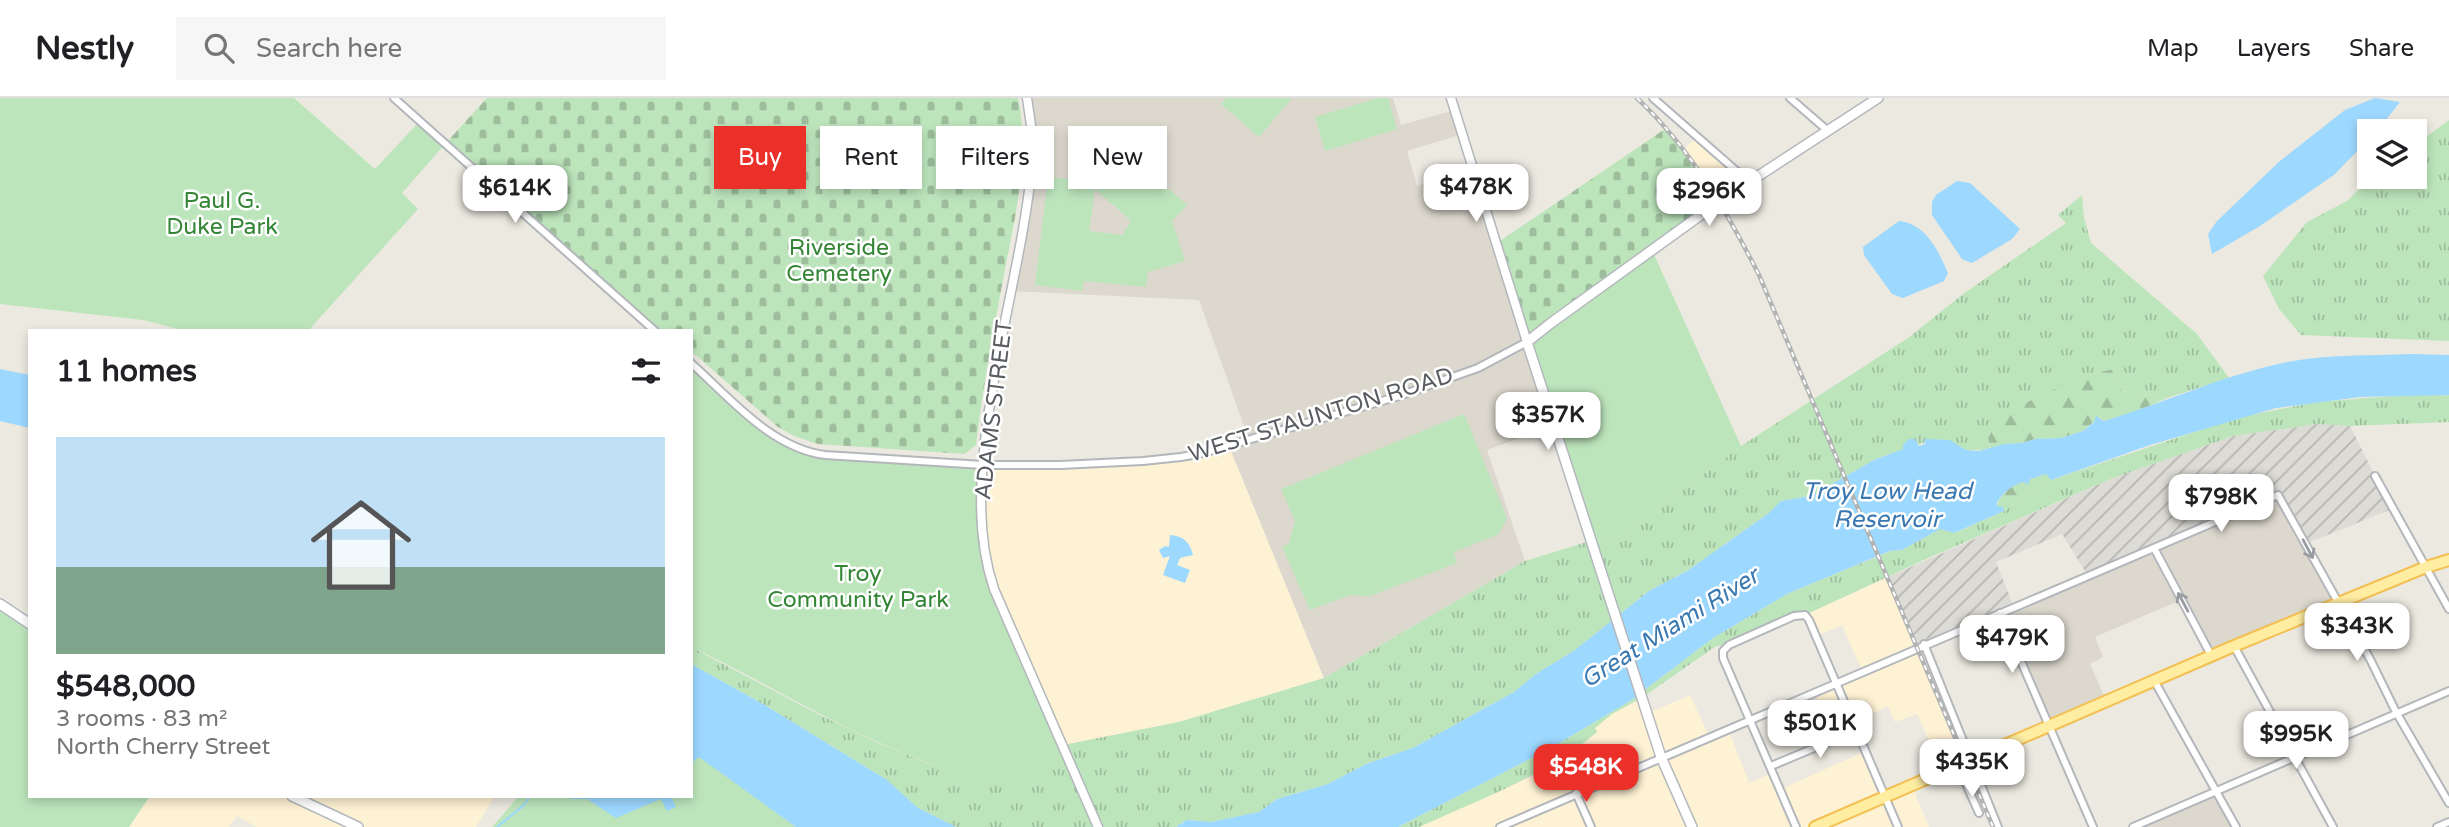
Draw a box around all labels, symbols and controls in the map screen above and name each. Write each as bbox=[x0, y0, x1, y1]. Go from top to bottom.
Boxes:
search box bbox=[176, 17, 666, 80]
text: Nestly bbox=[35, 29, 134, 68]
icon: search bbox=[200, 29, 238, 67]
text: Search here bbox=[256, 33, 402, 64]
text: Map bbox=[2147, 34, 2199, 63]
text: Layers bbox=[2237, 34, 2311, 63]
text: Share bbox=[2349, 34, 2414, 63]
map controls bbox=[2357, 119, 2427, 189]
button: layers bbox=[2357, 119, 2427, 189]
chip: Buy bbox=[714, 126, 806, 189]
chip: Rent bbox=[820, 126, 922, 189]
chip: Filters bbox=[936, 126, 1054, 189]
chip: New bbox=[1068, 126, 1167, 189]
pin: $478K bbox=[1427, 164, 1525, 224]
pin: $614K bbox=[466, 166, 564, 225]
pin: $296K bbox=[1660, 169, 1758, 228]
text: $478K bbox=[1440, 173, 1512, 201]
text: $614K bbox=[479, 174, 551, 202]
text: $296K bbox=[1673, 177, 1745, 205]
park label: Paul G. Duke Park bbox=[166, 187, 278, 241]
park label: Riverside Cemetery bbox=[786, 234, 892, 288]
street label: ADAMS STREET bbox=[969, 319, 1019, 501]
icon: filters bbox=[627, 352, 665, 390]
text: 11 homes bbox=[56, 353, 197, 390]
street label: WEST STAUNTON ROAD bbox=[1185, 361, 1457, 469]
pin: $357K bbox=[1499, 392, 1597, 452]
text: $357K bbox=[1512, 401, 1584, 429]
pin: $798K bbox=[2172, 474, 2270, 534]
water label: Troy Low Head Reservoir bbox=[1802, 477, 1974, 534]
icon: home bbox=[298, 482, 424, 608]
text: $798K bbox=[2185, 483, 2257, 511]
one-way arrow bbox=[2302, 538, 2315, 559]
park label: Troy Community Park bbox=[767, 560, 949, 614]
water label: Great Miami River bbox=[1576, 560, 1767, 694]
one-way arrow bbox=[2175, 593, 2189, 613]
pin: $343K bbox=[2308, 603, 2406, 663]
text: $343K bbox=[2321, 612, 2393, 640]
pin: $479K bbox=[1963, 616, 2061, 675]
text: $479K bbox=[1976, 624, 2048, 652]
text: $548,000 bbox=[56, 668, 195, 705]
pin: $501K bbox=[1771, 700, 1869, 760]
text: 3 rooms · 83 m² bbox=[56, 705, 227, 733]
text: $501K bbox=[1784, 709, 1856, 737]
pin: $995K bbox=[2247, 712, 2345, 771]
text: $995K bbox=[2260, 720, 2332, 748]
text: North Cherry Street bbox=[56, 733, 270, 761]
pin: $435K bbox=[1923, 740, 2021, 799]
pin: $548K bbox=[1537, 744, 1635, 804]
text: $435K bbox=[1936, 748, 2008, 776]
text: $548K bbox=[1550, 753, 1622, 781]

